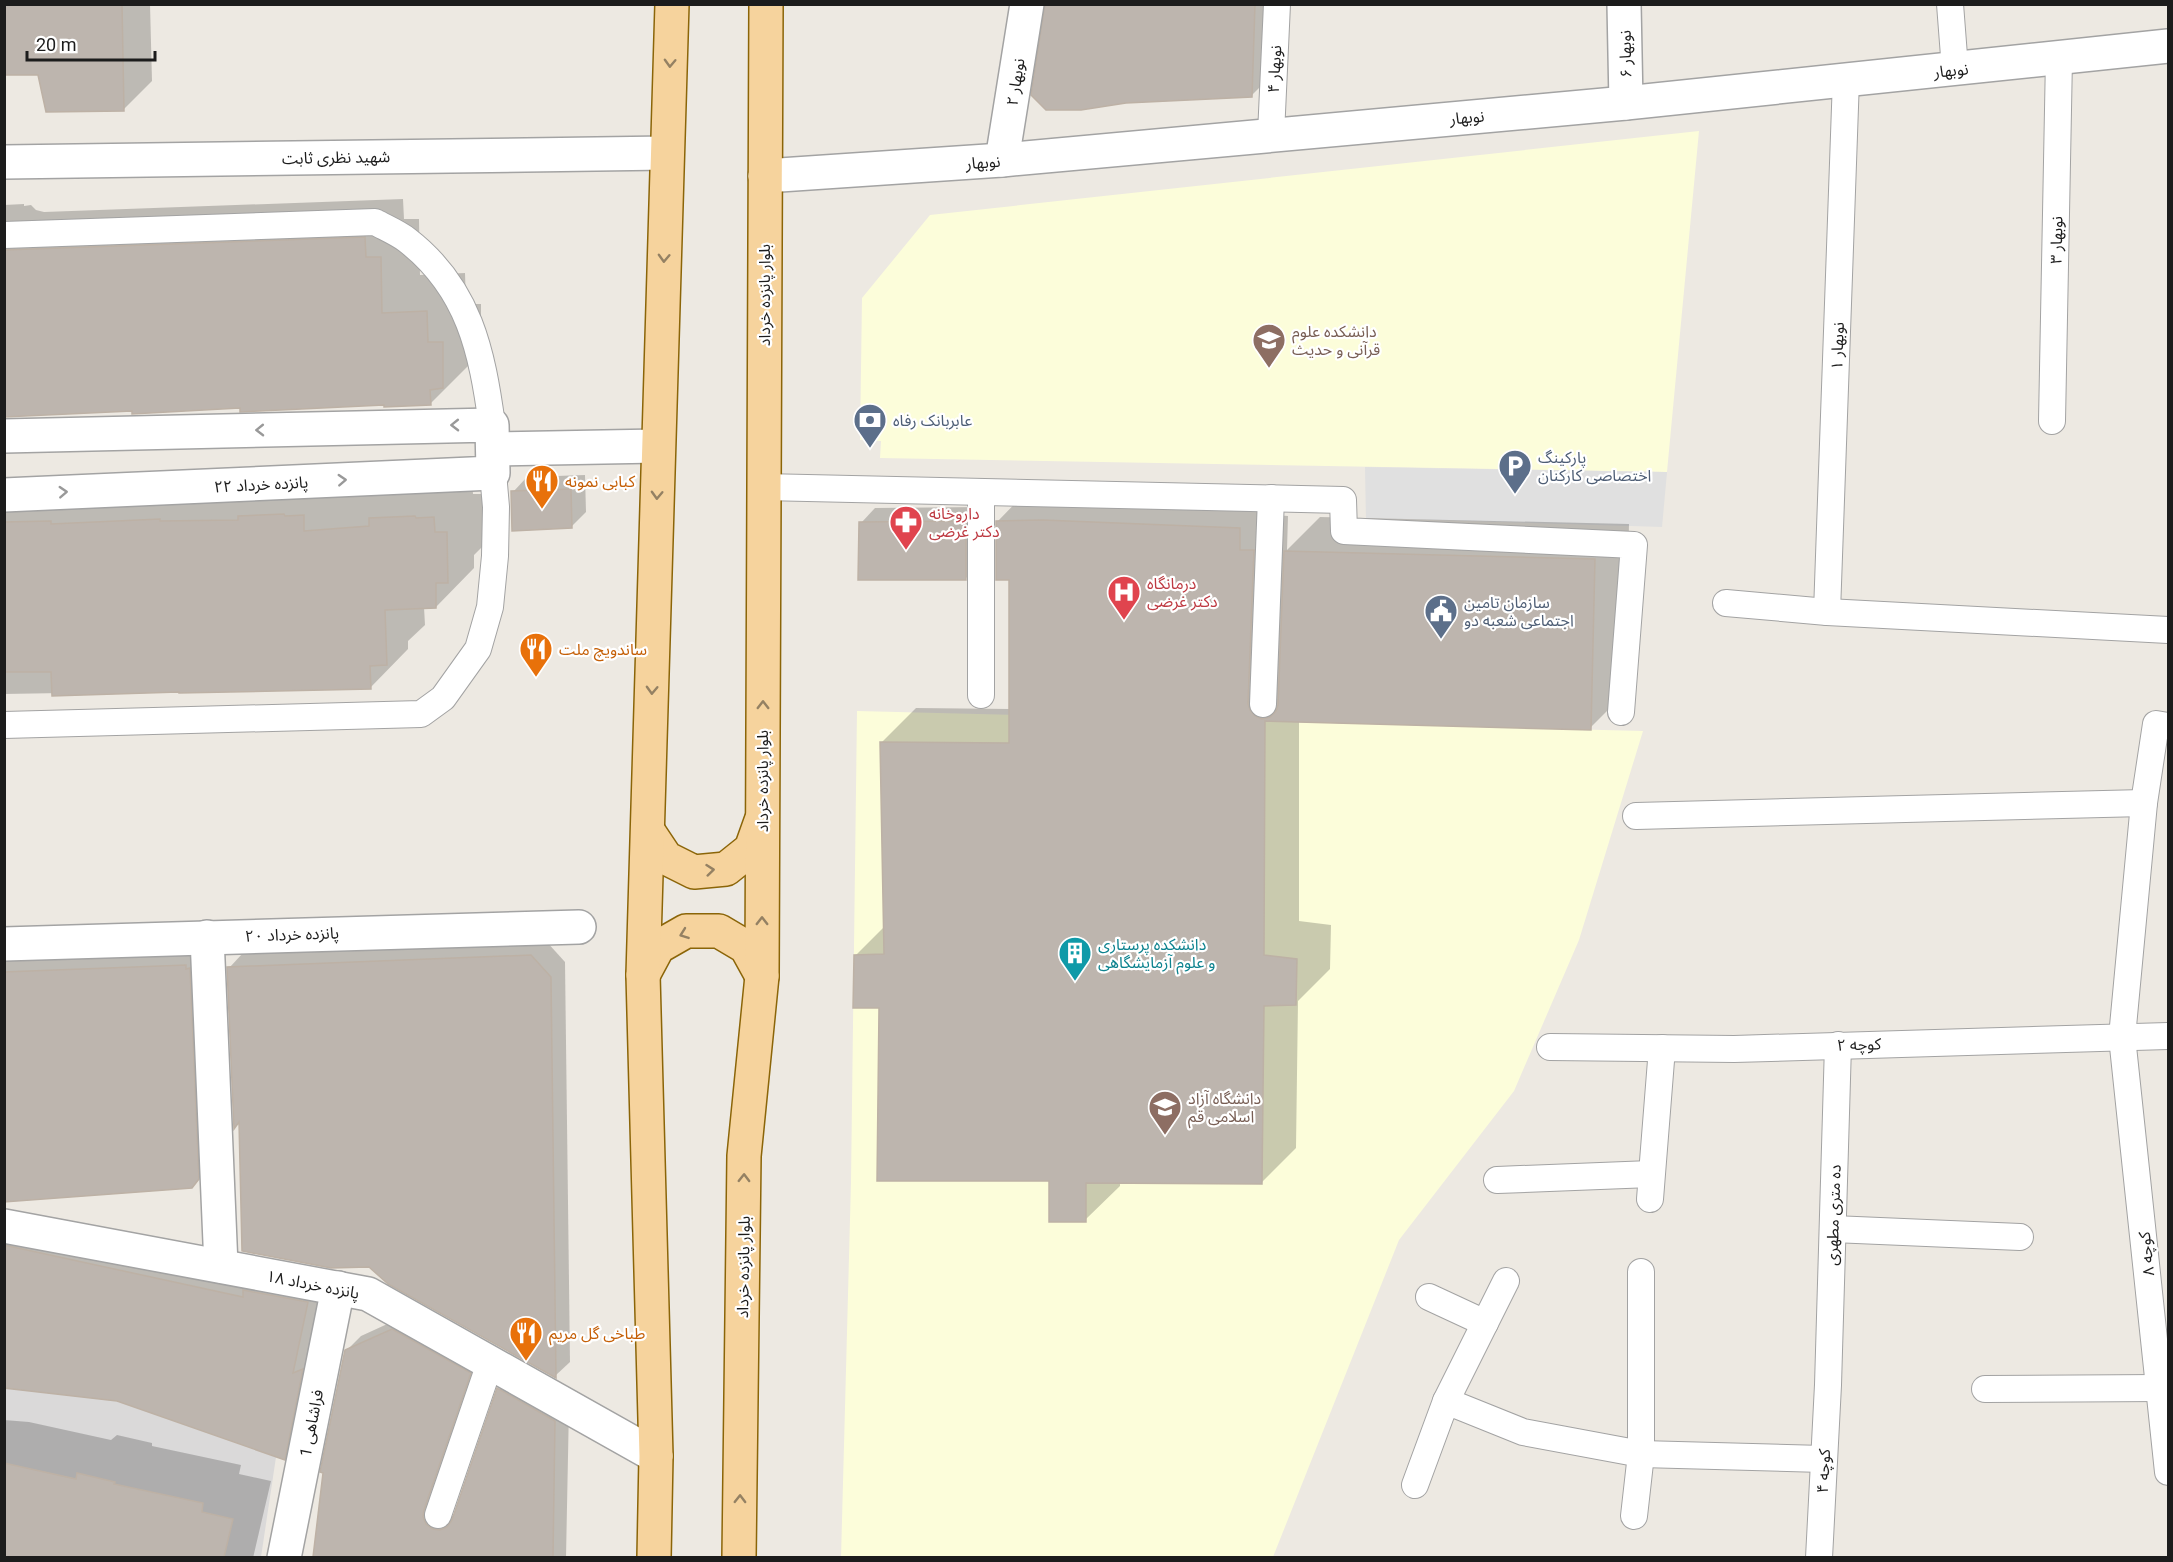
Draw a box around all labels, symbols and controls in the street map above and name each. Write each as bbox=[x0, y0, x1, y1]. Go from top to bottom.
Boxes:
scale bar bbox=[27, 24, 154, 62]
street label: نوبهار ۶ bbox=[1616, 30, 1635, 78]
text: 20 m bbox=[36, 34, 76, 55]
street label: نوبهار ۴ bbox=[1264, 45, 1285, 93]
street label: نوبهار ۲ bbox=[1002, 57, 1029, 107]
one-way arrow bbox=[663, 58, 676, 67]
street label: نوبهار bbox=[1932, 59, 1969, 82]
street label: نوبهار bbox=[1448, 107, 1485, 129]
street label: شهید نظری ثابت bbox=[282, 147, 390, 168]
street label: نوبهار bbox=[964, 152, 1001, 173]
street label: نوبهار ۳ bbox=[2047, 216, 2066, 264]
street label: بلوار پانزده خرداد bbox=[755, 244, 775, 346]
one-way arrow bbox=[658, 253, 670, 262]
school or university icon: دانشکده علوم قرآنی و حدیث bbox=[1251, 322, 1287, 369]
place label: دانشکده علوم قرآنی و حدیث bbox=[1292, 322, 1380, 359]
street label: نوبهار ۱ bbox=[1827, 322, 1848, 370]
bank icon: عابربانک رفاه bbox=[852, 402, 888, 449]
place label: عابربانک رفاه bbox=[893, 411, 972, 430]
one-way arrow bbox=[451, 419, 460, 432]
one-way arrow bbox=[256, 424, 265, 436]
parking icon: پارکینگ اختصاصی کارکنان bbox=[1497, 448, 1533, 495]
place label: پارکینگ اختصاصی کارکنان bbox=[1538, 448, 1651, 485]
restaurant icon: کبابی نمونه bbox=[524, 463, 560, 510]
place label: کبابی نمونه bbox=[565, 472, 635, 491]
street label: پانزده خرداد ۲۲ bbox=[213, 473, 309, 498]
one-way arrow bbox=[337, 473, 346, 486]
one-way arrow bbox=[58, 486, 67, 499]
one-way arrow bbox=[651, 490, 663, 499]
pharmacy icon: داروخانه دکتر غرضی bbox=[888, 504, 924, 551]
place label: داروخانه دکتر غرضی bbox=[929, 504, 1000, 541]
hospital icon: درمانگاه دکتر غرضی bbox=[1106, 574, 1142, 621]
place label: درمانگاه دکتر غرضی bbox=[1147, 574, 1218, 611]
public building icon: سازمان تامین اجتماعی شعبه دو bbox=[1423, 593, 1459, 640]
place label: سازمان تامین اجتماعی شعبه دو bbox=[1464, 593, 1574, 630]
restaurant icon: ساندویچ ملت bbox=[518, 631, 554, 678]
place label: ساندویچ ملت bbox=[559, 640, 647, 662]
one-way arrow bbox=[645, 685, 658, 694]
one-way arrow bbox=[757, 700, 769, 709]
street label: بلوار پانزده خرداد bbox=[753, 730, 773, 832]
one-way arrow bbox=[705, 864, 714, 877]
one-way arrow bbox=[756, 916, 768, 925]
street label: پانزده خرداد ۲۰ bbox=[245, 923, 340, 947]
one-way arrow bbox=[679, 927, 690, 940]
building icon: دانشکده پرستاری و علوم آزمایشگاهی bbox=[1057, 935, 1093, 982]
place label: دانشکده پرستاری و علوم آزمایشگاهی bbox=[1098, 935, 1215, 975]
street label: کوچه ۲ bbox=[1836, 1034, 1882, 1056]
school or university icon: دانشگاه آزاد اسلامی قم bbox=[1147, 1089, 1183, 1136]
place label: دانشگاه آزاد اسلامی قم bbox=[1188, 1089, 1261, 1129]
street label: ده متری مطهری bbox=[1822, 1164, 1845, 1266]
one-way arrow bbox=[738, 1174, 750, 1183]
street label: بلوار پانزده خرداد bbox=[733, 1216, 755, 1318]
street label: کوچه ۸ bbox=[2135, 1230, 2159, 1277]
street label: پانزده خرداد ۱۸ bbox=[265, 1266, 361, 1304]
restaurant icon: طباخی گل مریم bbox=[508, 1315, 544, 1362]
place label: طباخی گل مریم bbox=[549, 1324, 646, 1346]
street label: فراشاهی 1 bbox=[296, 1388, 327, 1458]
street label: کوچه ۴ bbox=[1813, 1448, 1835, 1494]
one-way arrow bbox=[734, 1495, 746, 1504]

